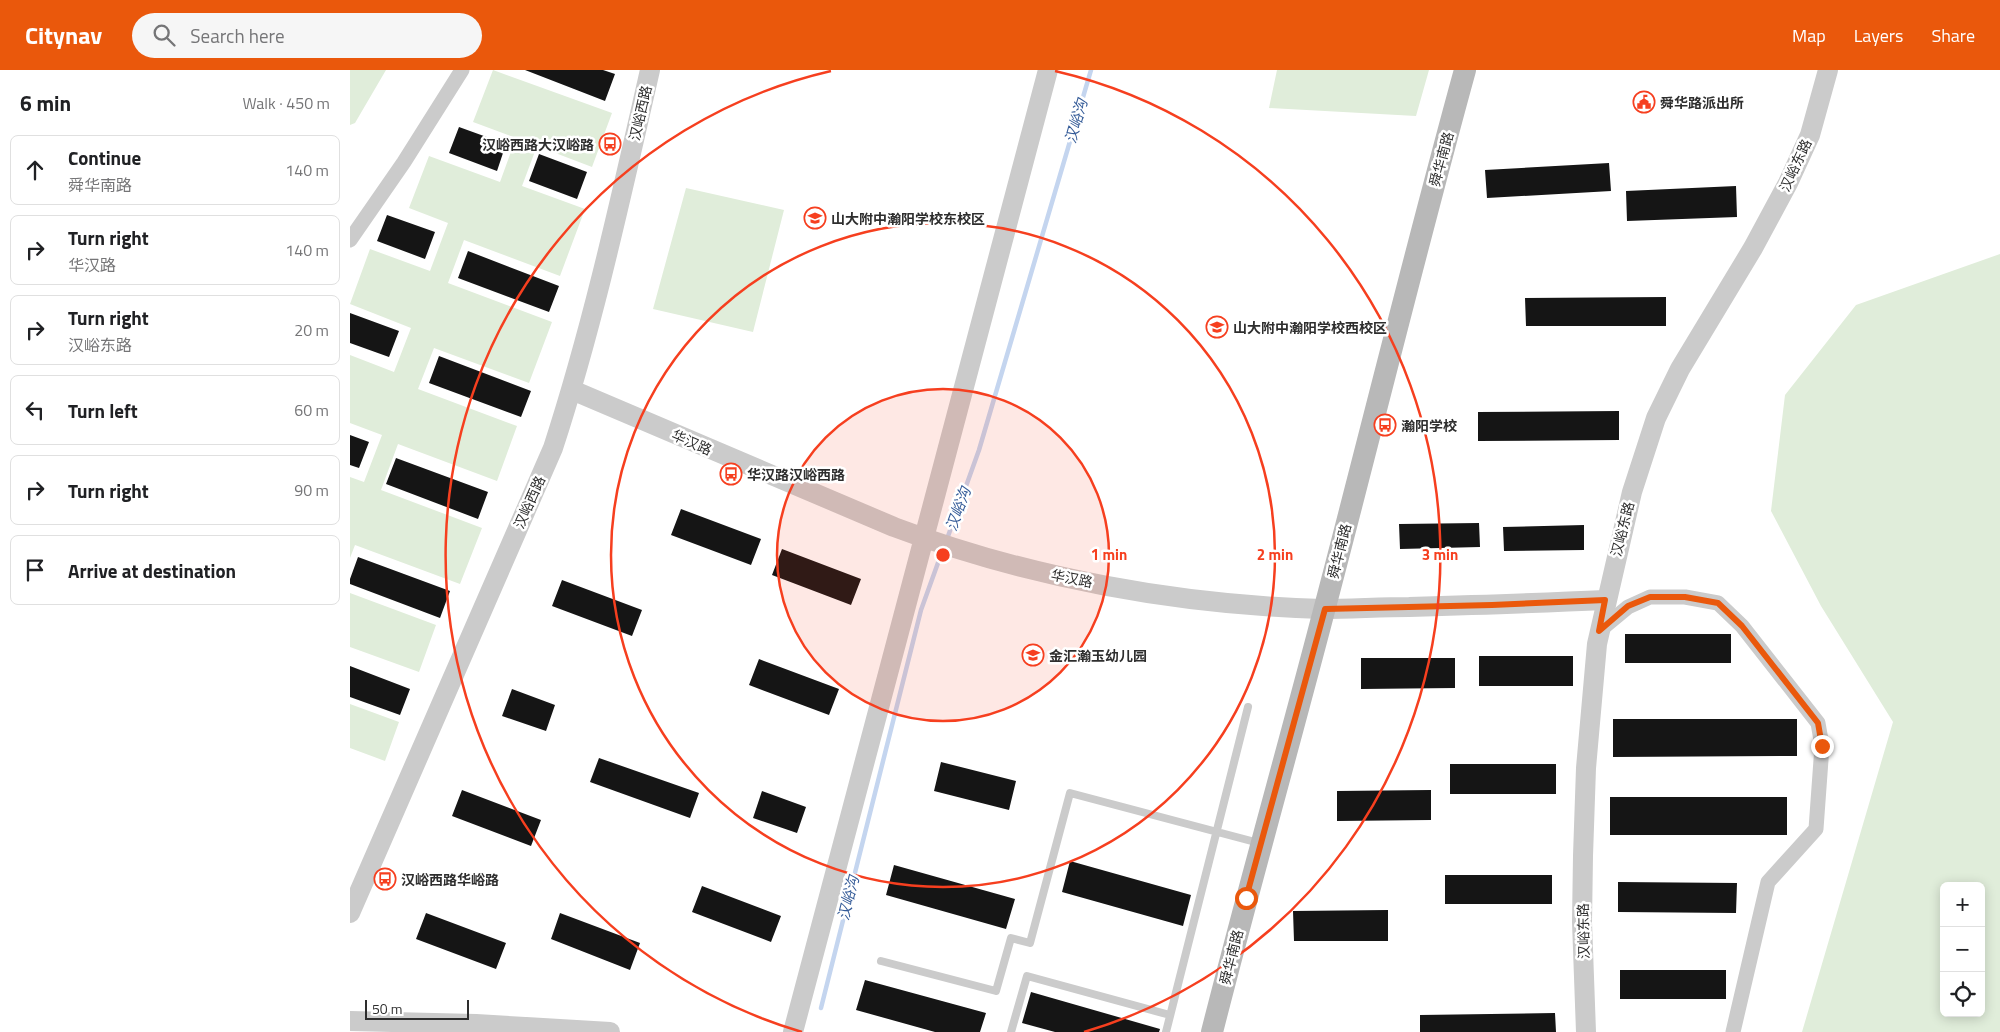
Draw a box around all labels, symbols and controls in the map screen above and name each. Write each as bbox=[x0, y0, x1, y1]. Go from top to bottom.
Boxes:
search box bbox=[132, 13, 482, 58]
text: Citynav bbox=[25, 17, 102, 53]
icon: search bbox=[150, 21, 178, 49]
text: Search here bbox=[190, 21, 285, 50]
text: Map bbox=[1792, 22, 1826, 49]
text: Layers bbox=[1854, 22, 1903, 49]
text: Share bbox=[1931, 22, 1975, 49]
street label: 汉峪西路 bbox=[623, 83, 657, 143]
text: 6 min bbox=[20, 87, 71, 119]
public building icon: 舜华路派出所 bbox=[1632, 90, 1656, 114]
text: Walk · 450 m bbox=[242, 91, 330, 115]
place label: 舜华路派出所 bbox=[1660, 92, 1744, 113]
water label: 汉峪沟 bbox=[1059, 94, 1094, 146]
street label: 舜华南路 bbox=[1424, 129, 1458, 189]
bus stop icon: 汉峪西路大汉峪路 bbox=[598, 132, 622, 156]
place label: 汉峪西路大汉峪路 bbox=[482, 134, 594, 155]
street label: 汉峪东路 bbox=[1774, 135, 1816, 195]
text: Continue bbox=[68, 143, 141, 172]
icon: ahead bbox=[21, 156, 49, 184]
text: 140 m bbox=[285, 158, 329, 182]
text: 舜华南路 bbox=[68, 173, 132, 197]
school or university icon: 山大附中瀚阳学校东校区 bbox=[803, 206, 827, 230]
place label: 山大附中瀚阳学校东校区 bbox=[831, 208, 985, 229]
text: Turn right bbox=[68, 223, 149, 252]
icon: right bbox=[21, 236, 49, 264]
text: 140 m bbox=[285, 238, 329, 262]
text: 华汉路 bbox=[68, 253, 116, 277]
text: Turn right bbox=[68, 303, 149, 332]
school or university icon: 山大附中瀚阳学校西校区 bbox=[1205, 315, 1229, 339]
icon: right bbox=[21, 316, 49, 344]
place label: 山大附中瀚阳学校西校区 bbox=[1233, 317, 1387, 338]
text: 20 m bbox=[294, 318, 329, 342]
text: 汉峪东路 bbox=[68, 333, 132, 357]
icon: left bbox=[21, 396, 49, 424]
text: Turn left bbox=[68, 396, 138, 425]
text: 60 m bbox=[294, 398, 329, 422]
bus stop icon: 瀚阳学校 bbox=[1373, 413, 1397, 437]
place label: 瀚阳学校 bbox=[1401, 415, 1457, 436]
street label: 华汉路 bbox=[669, 424, 715, 460]
bus stop icon: 华汉路汉峪西路 bbox=[719, 462, 743, 486]
place label: 华汉路汉峪西路 bbox=[747, 464, 845, 485]
street label: 汉峪西路 bbox=[508, 472, 550, 532]
icon: right bbox=[21, 476, 49, 504]
text: Turn right bbox=[68, 476, 149, 505]
text: 90 m bbox=[294, 478, 329, 502]
water label: 汉峪沟 bbox=[939, 482, 977, 534]
street label: 汉峪东路 bbox=[1605, 499, 1639, 559]
street label: 舜华南路 bbox=[1322, 521, 1356, 581]
text: 1 min bbox=[1091, 543, 1127, 566]
text: 2 min bbox=[1257, 543, 1293, 566]
text: 3 min bbox=[1422, 543, 1458, 566]
centre of rings bbox=[934, 546, 952, 564]
icon: arrive bbox=[21, 556, 49, 584]
text: Arrive at destination bbox=[68, 556, 236, 585]
street label: 华汉路 bbox=[1049, 564, 1095, 592]
school or university icon: 金汇瀚玉幼儿园 bbox=[1021, 643, 1045, 667]
place label: 金汇瀚玉幼儿园 bbox=[1049, 645, 1147, 666]
route end bbox=[1811, 735, 1834, 758]
bus stop icon: 汉峪西路华峪路 bbox=[373, 867, 397, 891]
place label: 汉峪西路华峪路 bbox=[401, 869, 499, 890]
water label: 汉峪沟 bbox=[831, 871, 865, 923]
map controls bbox=[1940, 882, 1985, 1017]
button: + bbox=[1940, 882, 1985, 927]
route start bbox=[1235, 887, 1258, 910]
street label: 汉峪东路 bbox=[1572, 903, 1594, 959]
street label: 舜华南路 bbox=[1214, 927, 1248, 987]
button: − bbox=[1940, 927, 1985, 972]
button: locate bbox=[1940, 972, 1985, 1017]
scale bar bbox=[365, 997, 469, 1020]
text: 50 m bbox=[372, 998, 402, 1019]

